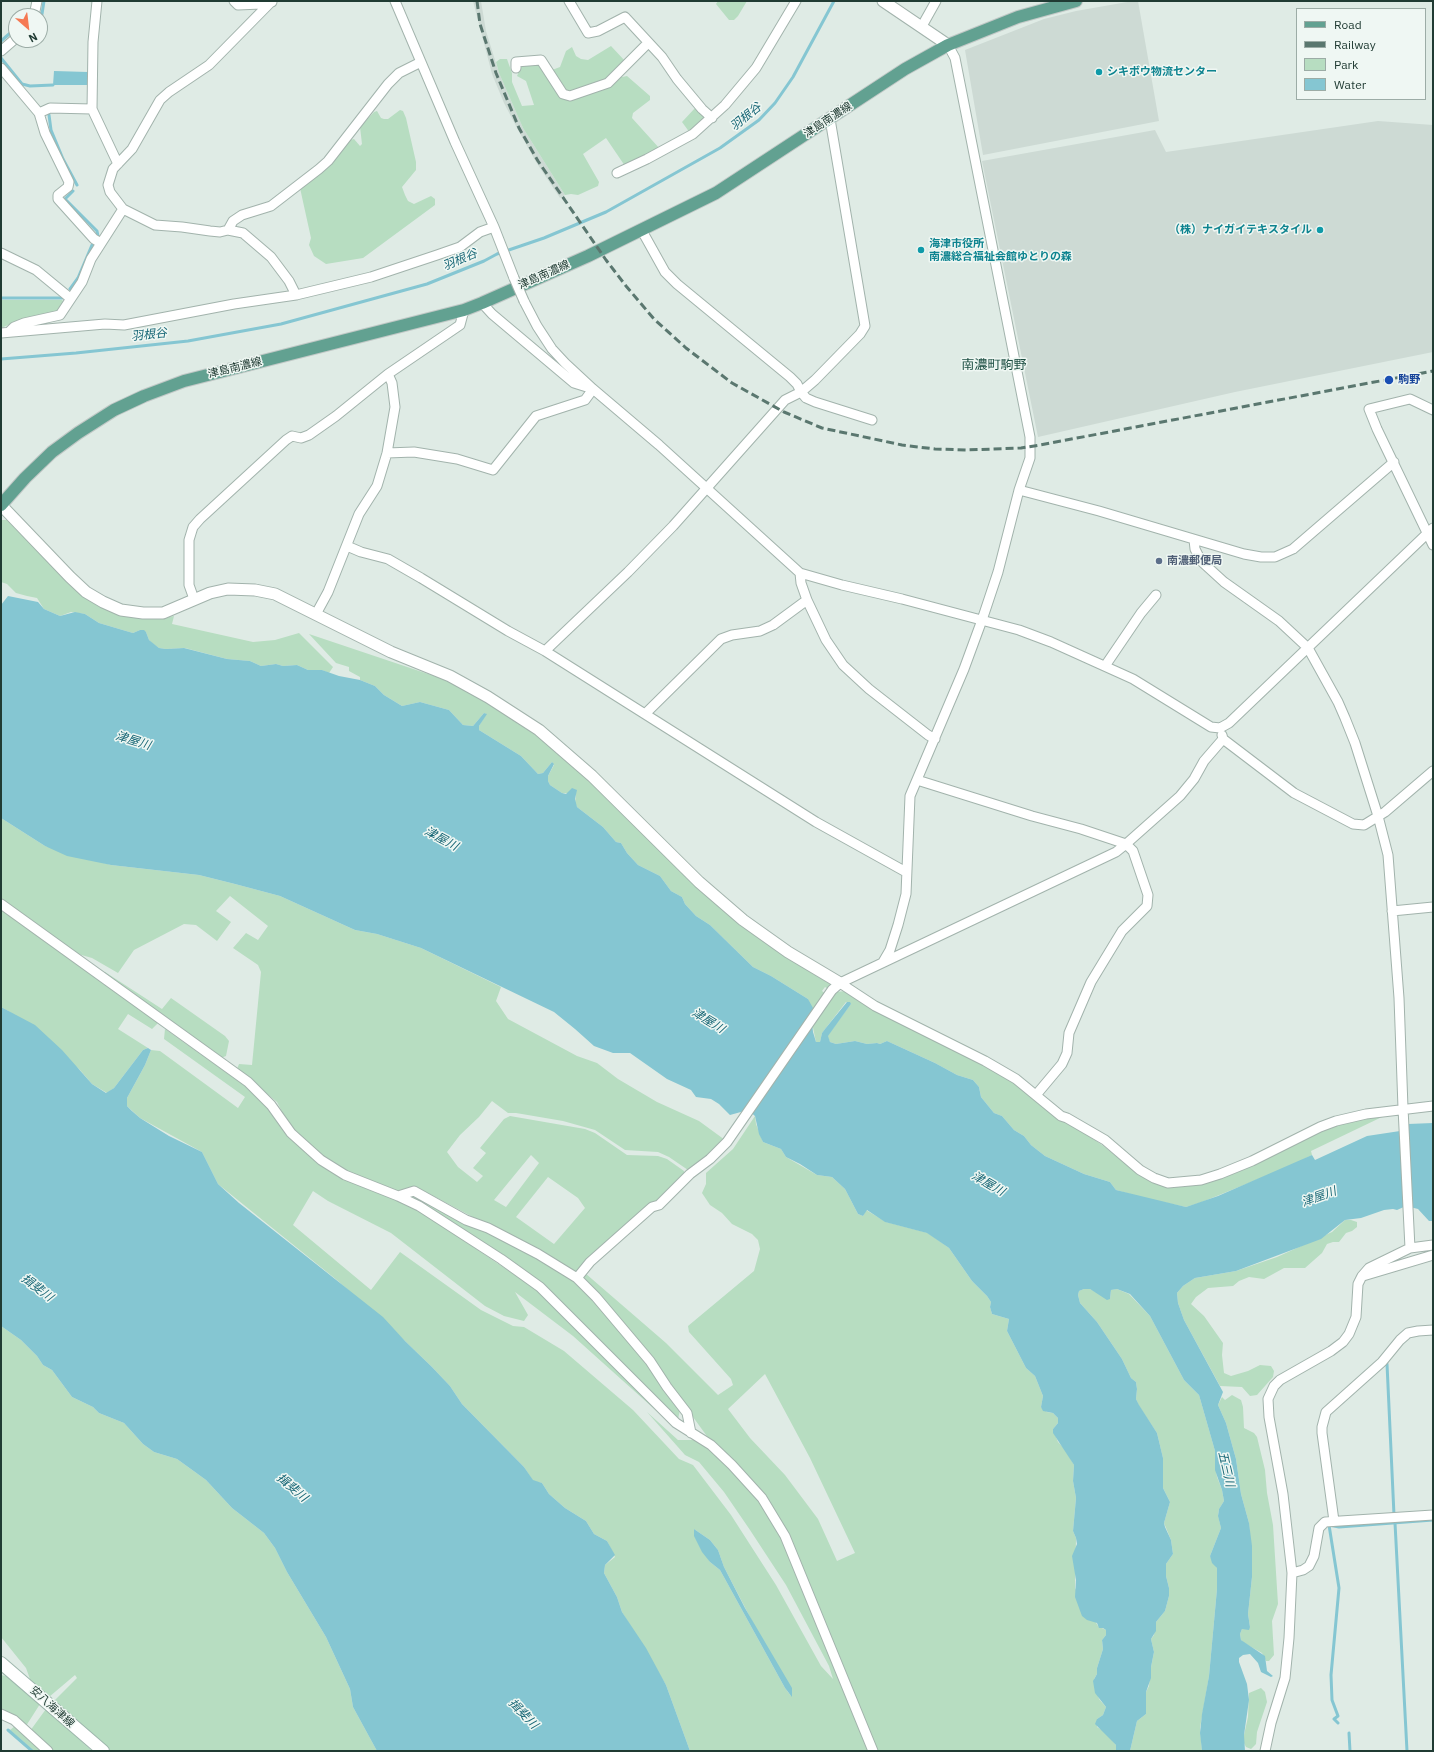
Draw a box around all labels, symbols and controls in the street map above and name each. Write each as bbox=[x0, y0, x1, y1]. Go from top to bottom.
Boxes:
north arrow bbox=[8, 8, 48, 48]
legend bbox=[1296, 8, 1426, 100]
text: Road bbox=[1334, 17, 1362, 32]
text: N bbox=[26, 30, 40, 46]
text: Railway bbox=[1334, 37, 1376, 52]
text: Park bbox=[1334, 57, 1358, 72]
place label: シキボウ物流センター bbox=[1107, 65, 1217, 79]
marker: シキボウ物流センター bbox=[1094, 67, 1104, 77]
text: Water bbox=[1334, 77, 1366, 92]
street label: 津島南濃線 bbox=[801, 99, 855, 141]
water label: 羽根谷 bbox=[727, 100, 765, 134]
place label: （株）ナイガイテキスタイル bbox=[1169, 223, 1312, 237]
marker: （株）ナイガイテキスタイル bbox=[1315, 225, 1325, 235]
place label: 海津市役所 南濃総合福祉会館ゆとりの森 bbox=[929, 237, 1072, 263]
marker: 海津市役所 南濃総合福祉会館ゆとりの森 bbox=[916, 245, 926, 255]
water label: 羽根谷 bbox=[441, 246, 479, 274]
street label: 津島南濃線 bbox=[516, 258, 572, 292]
water label: 羽根谷 bbox=[130, 326, 168, 344]
street label: 津島南濃線 bbox=[207, 355, 263, 381]
district label: 南濃町駒野 bbox=[962, 357, 1026, 373]
place label: 駒野 bbox=[1398, 373, 1420, 387]
marker: 駒野 bbox=[1383, 374, 1395, 386]
place label: 南濃郵便局 bbox=[1167, 554, 1222, 568]
marker: 南濃郵便局 bbox=[1154, 556, 1164, 566]
water label: 津屋川 bbox=[114, 729, 152, 753]
water label: 津屋川 bbox=[422, 824, 460, 854]
water label: 津屋川 bbox=[689, 1005, 727, 1037]
water label: 津屋川 bbox=[969, 1169, 1007, 1199]
water label: 津屋川 bbox=[1300, 1184, 1338, 1210]
water label: 揖斐川 bbox=[18, 1271, 56, 1305]
water label: 五三川 bbox=[1215, 1450, 1237, 1488]
water label: 揖斐川 bbox=[274, 1471, 310, 1505]
street label: 安八海津線 bbox=[27, 1684, 77, 1730]
water label: 揖斐川 bbox=[505, 1696, 541, 1732]

